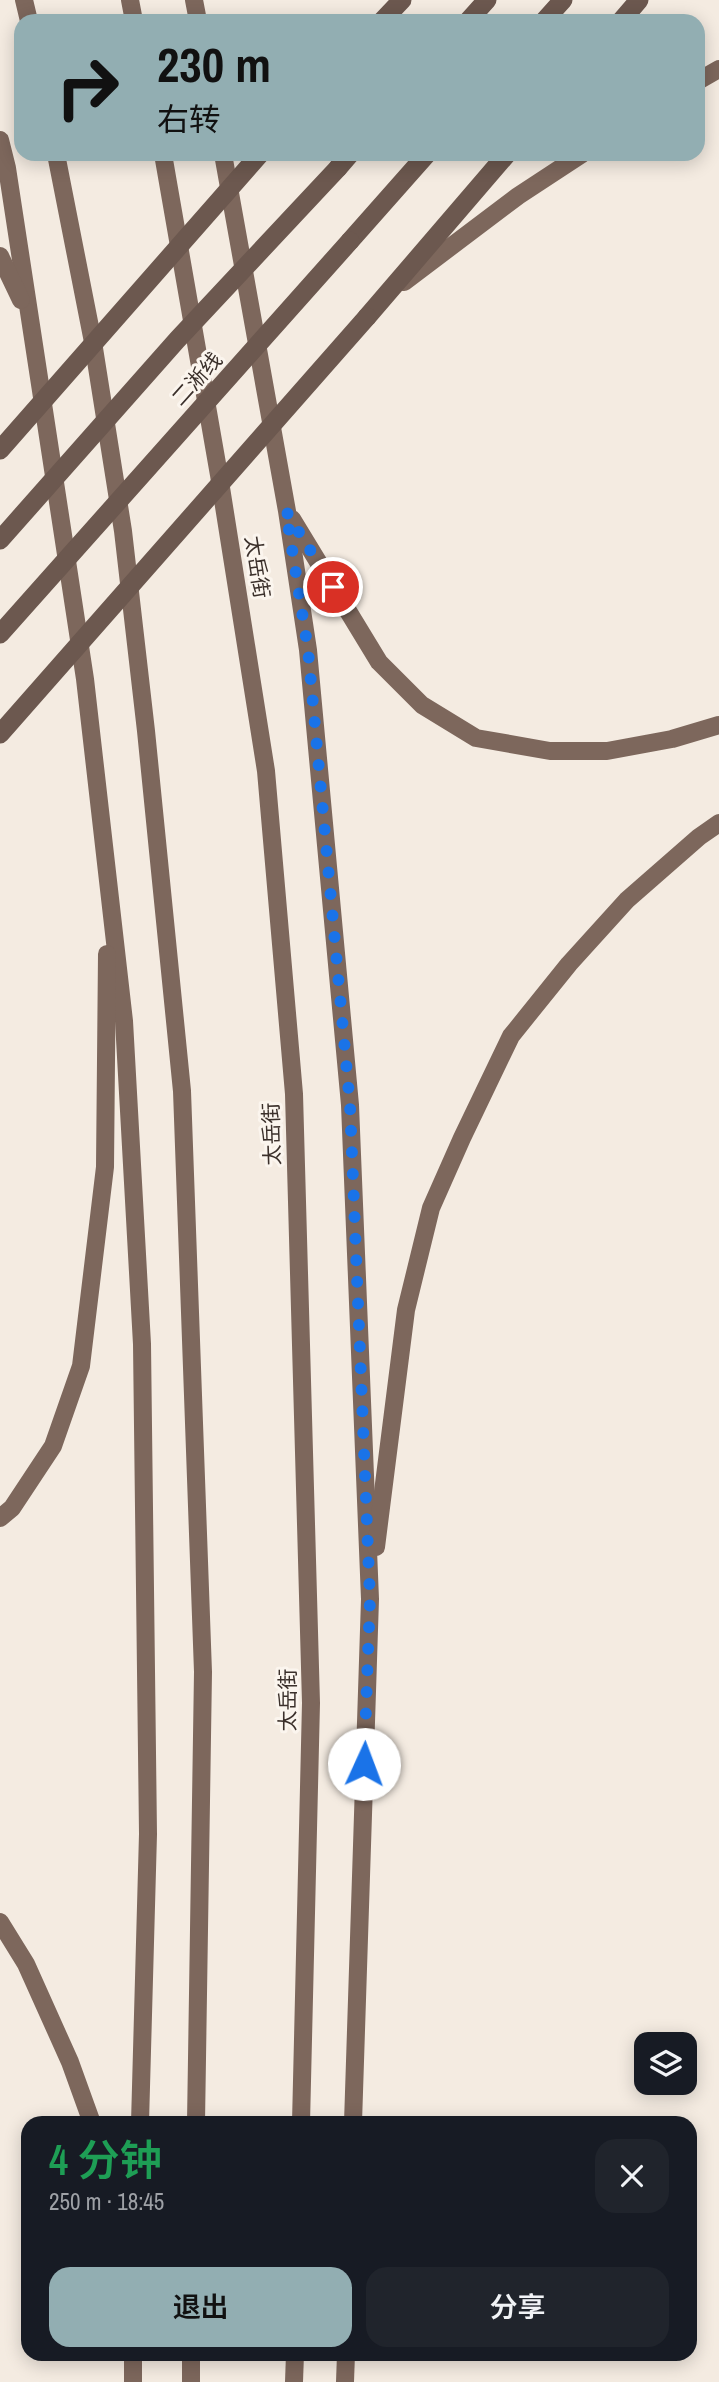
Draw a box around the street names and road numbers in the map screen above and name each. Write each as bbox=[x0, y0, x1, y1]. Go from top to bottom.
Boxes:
street label: 二淅线 bbox=[165, 346, 228, 412]
street label: 太岳街 bbox=[238, 534, 277, 600]
street label: 太岳街 bbox=[256, 1102, 287, 1166]
street label: 太岳街 bbox=[273, 1669, 302, 1732]

